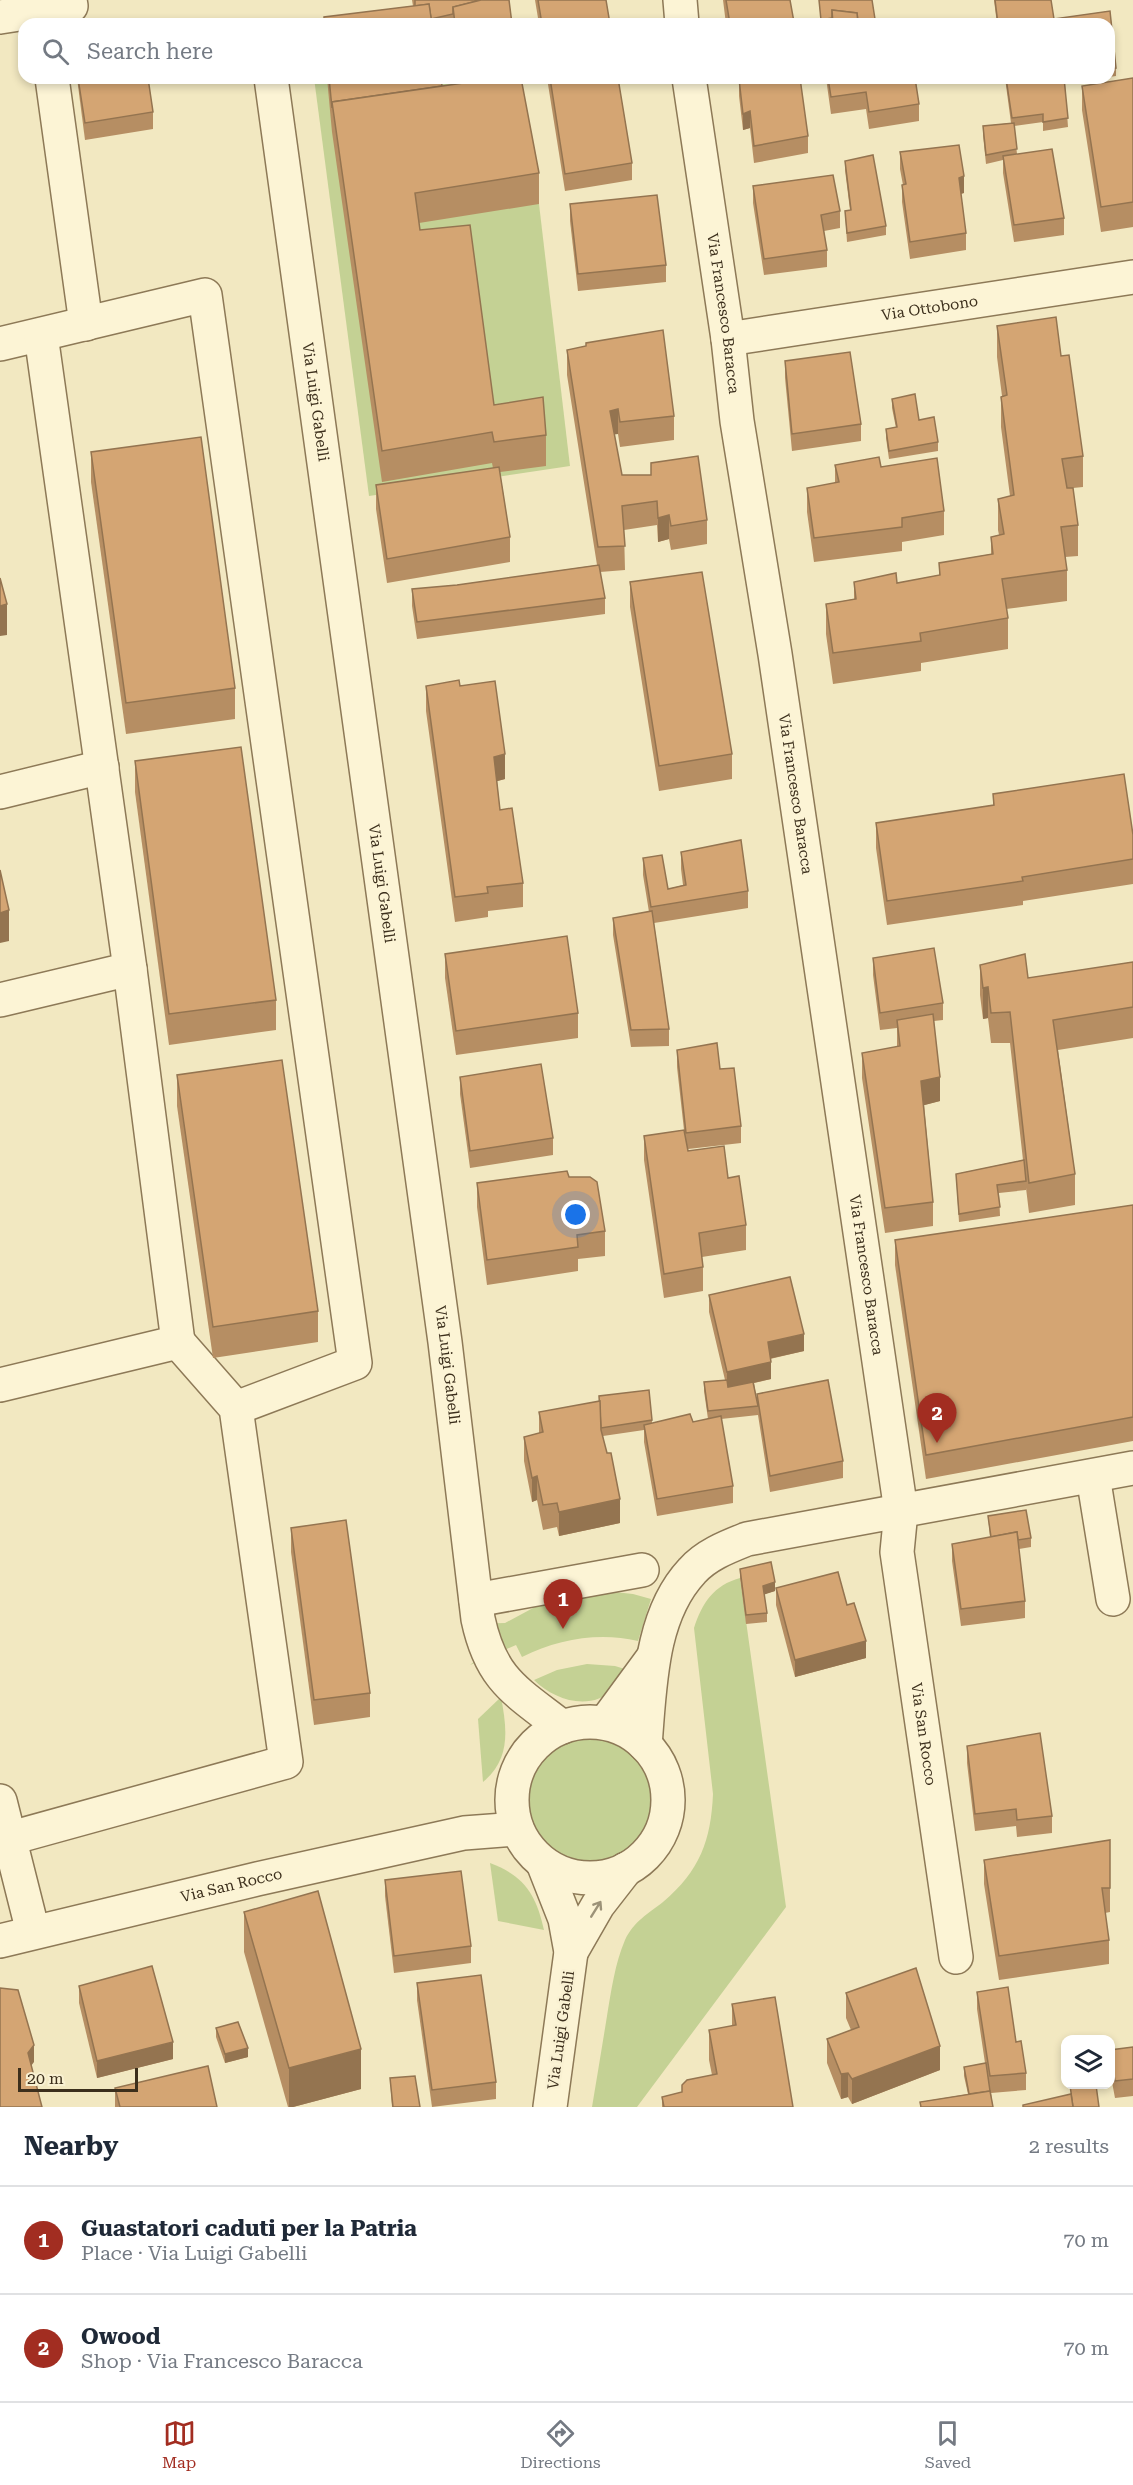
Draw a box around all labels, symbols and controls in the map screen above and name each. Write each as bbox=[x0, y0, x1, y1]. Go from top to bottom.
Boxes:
search box bbox=[18, 18, 1115, 84]
icon: search bbox=[39, 35, 72, 68]
text: Search here bbox=[87, 39, 213, 64]
street label: Via Francesco Baracca bbox=[703, 232, 743, 395]
street label: Via Ottobono bbox=[880, 292, 979, 324]
street label: Via Luigi Gabelli bbox=[299, 341, 333, 463]
street label: Via Francesco Baracca bbox=[775, 713, 816, 876]
street label: Via Luigi Gabelli bbox=[365, 823, 399, 944]
street label: Via Francesco Baracca bbox=[846, 1193, 887, 1356]
your location bbox=[561, 1200, 590, 1229]
street label: Via Luigi Gabelli bbox=[431, 1304, 464, 1426]
pin: 2 bbox=[918, 1394, 956, 1443]
pin: 1 bbox=[544, 1580, 582, 1629]
street label: Via San Rocco bbox=[907, 1682, 940, 1787]
street label: Via San Rocco bbox=[179, 1865, 284, 1906]
one-way arrow bbox=[591, 1901, 603, 1918]
street label: Via Luigi Gabelli bbox=[544, 1969, 578, 2090]
map controls bbox=[1061, 2035, 1115, 2089]
button: layers bbox=[1061, 2035, 1115, 2089]
scale bar bbox=[18, 2065, 138, 2092]
text: 20 m bbox=[27, 2069, 64, 2088]
text: Nearby bbox=[24, 2131, 118, 2161]
text: 2 results bbox=[1029, 2134, 1109, 2158]
text: Guastatori caduti per la Patria bbox=[81, 2216, 417, 2241]
text: 1 bbox=[38, 2228, 49, 2252]
text: 70 m bbox=[1063, 2228, 1109, 2252]
text: Place · Via Luigi Gabelli bbox=[81, 2241, 307, 2265]
text: Owood bbox=[81, 2324, 160, 2349]
text: 2 bbox=[38, 2336, 49, 2360]
text: 70 m bbox=[1063, 2336, 1109, 2360]
text: Shop · Via Francesco Baracca bbox=[81, 2349, 363, 2373]
tab: Map bbox=[162, 2417, 196, 2472]
tab: Directions bbox=[520, 2417, 601, 2472]
tab: Saved bbox=[925, 2417, 971, 2472]

